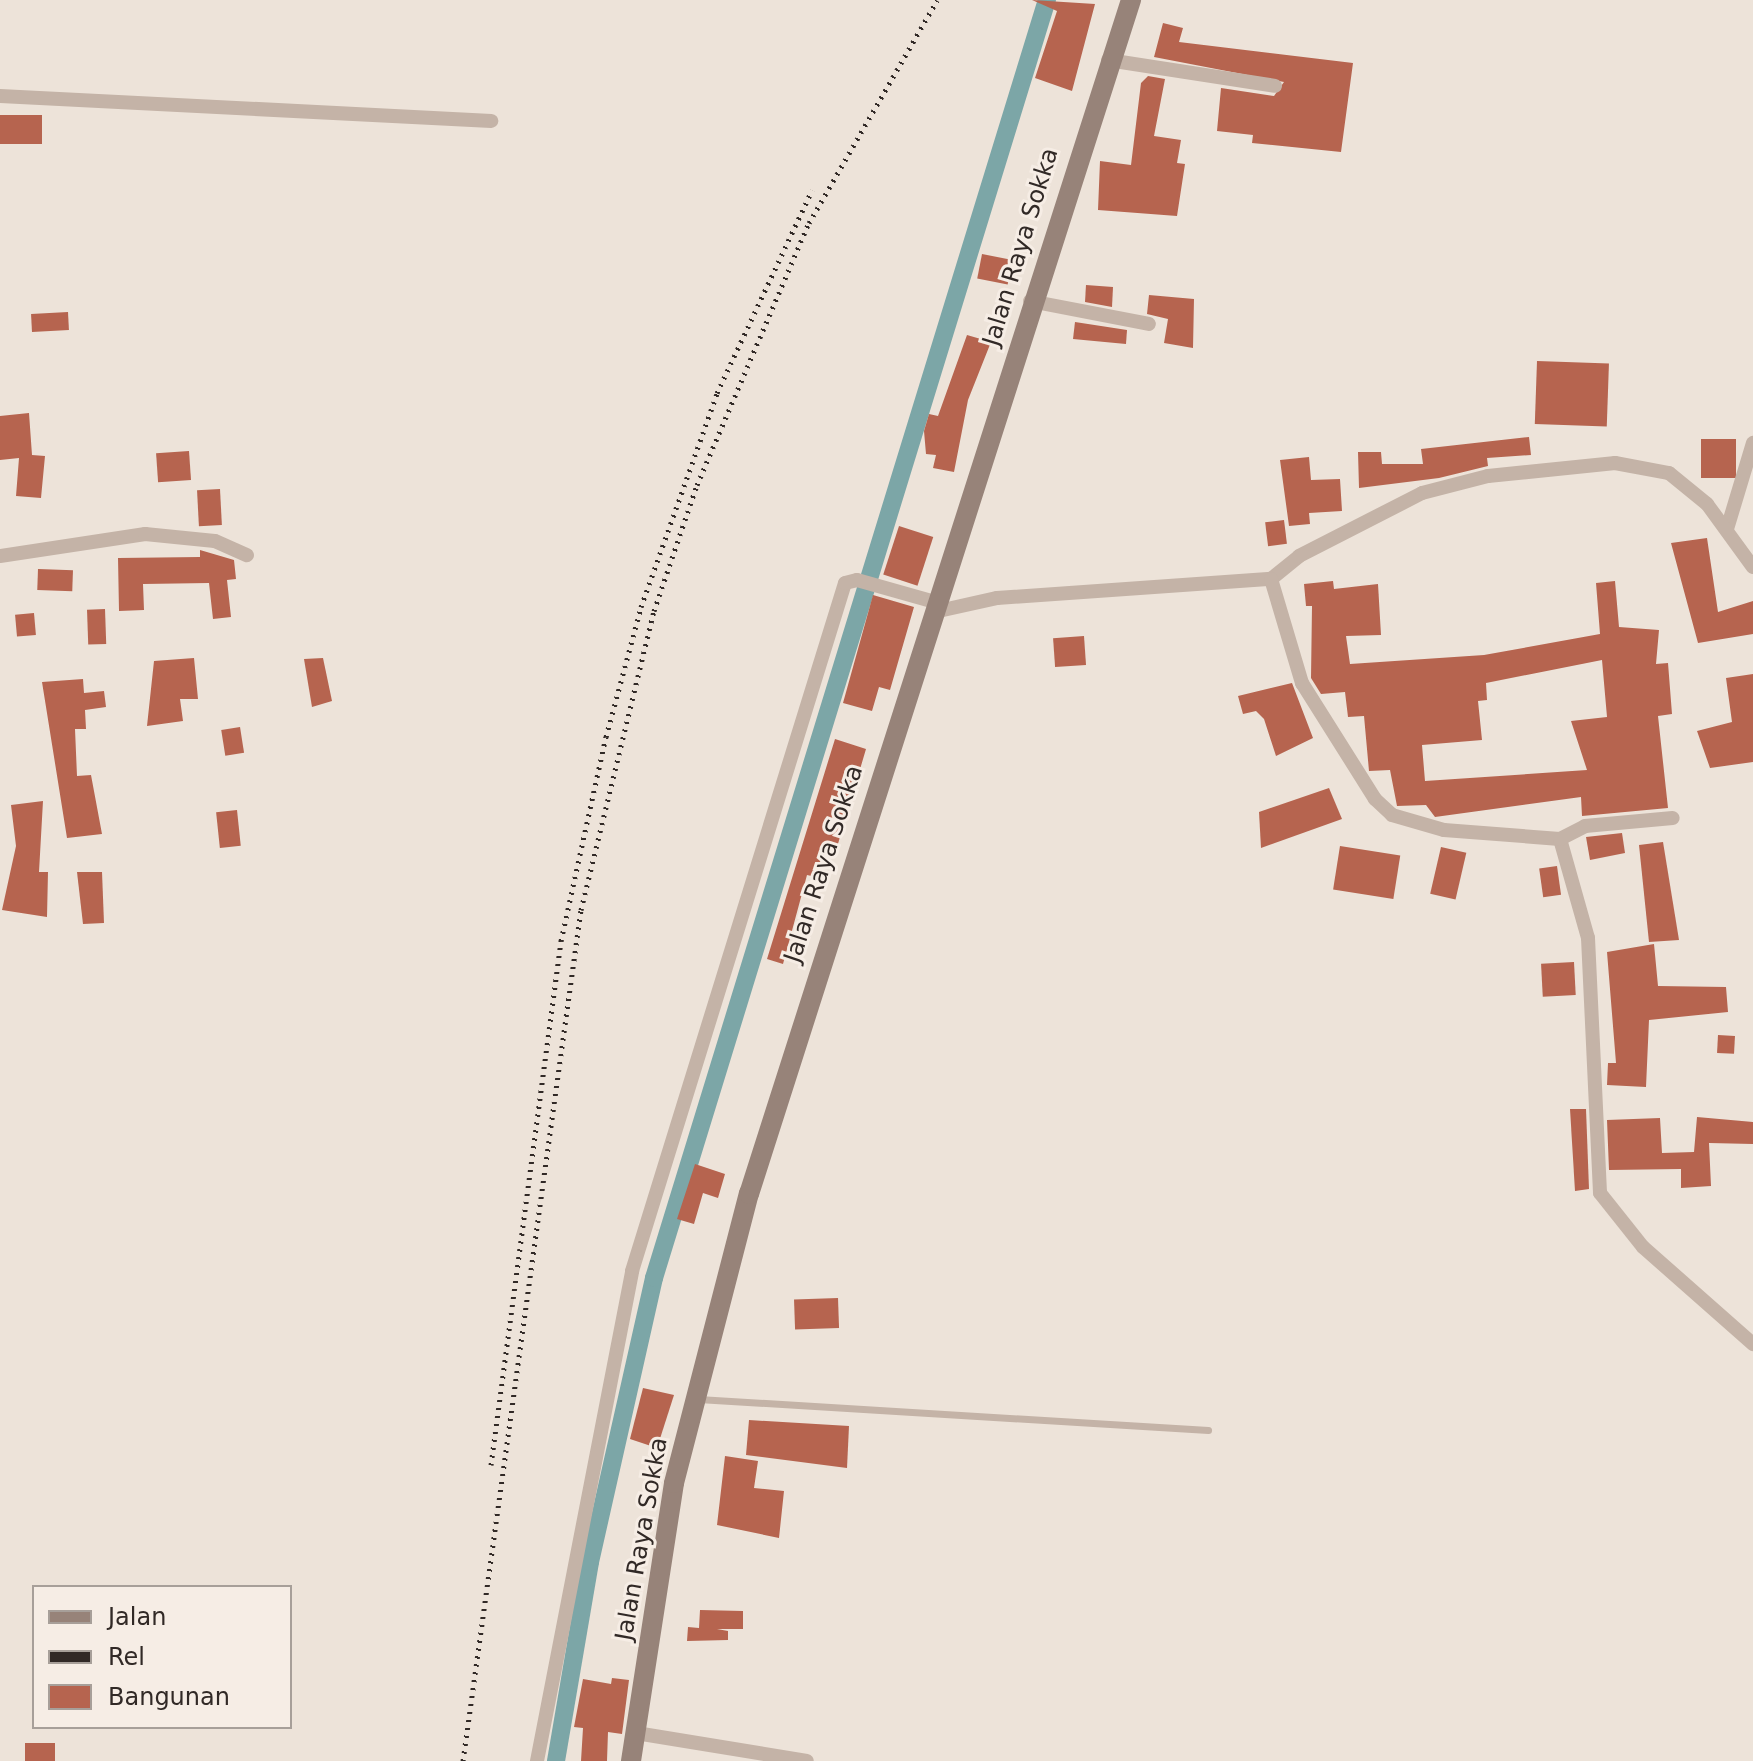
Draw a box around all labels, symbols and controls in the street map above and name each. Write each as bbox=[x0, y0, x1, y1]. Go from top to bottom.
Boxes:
street label: Jalan Raya Sokka bbox=[977, 145, 1065, 349]
street label: Jalan Raya Sokka bbox=[779, 762, 869, 966]
street label: Jalan Raya Sokka bbox=[610, 1435, 674, 1643]
legend bbox=[32, 1585, 292, 1729]
text: Jalan bbox=[108, 1603, 166, 1631]
text: Rel bbox=[108, 1643, 145, 1671]
text: Bangunan bbox=[108, 1683, 230, 1711]

